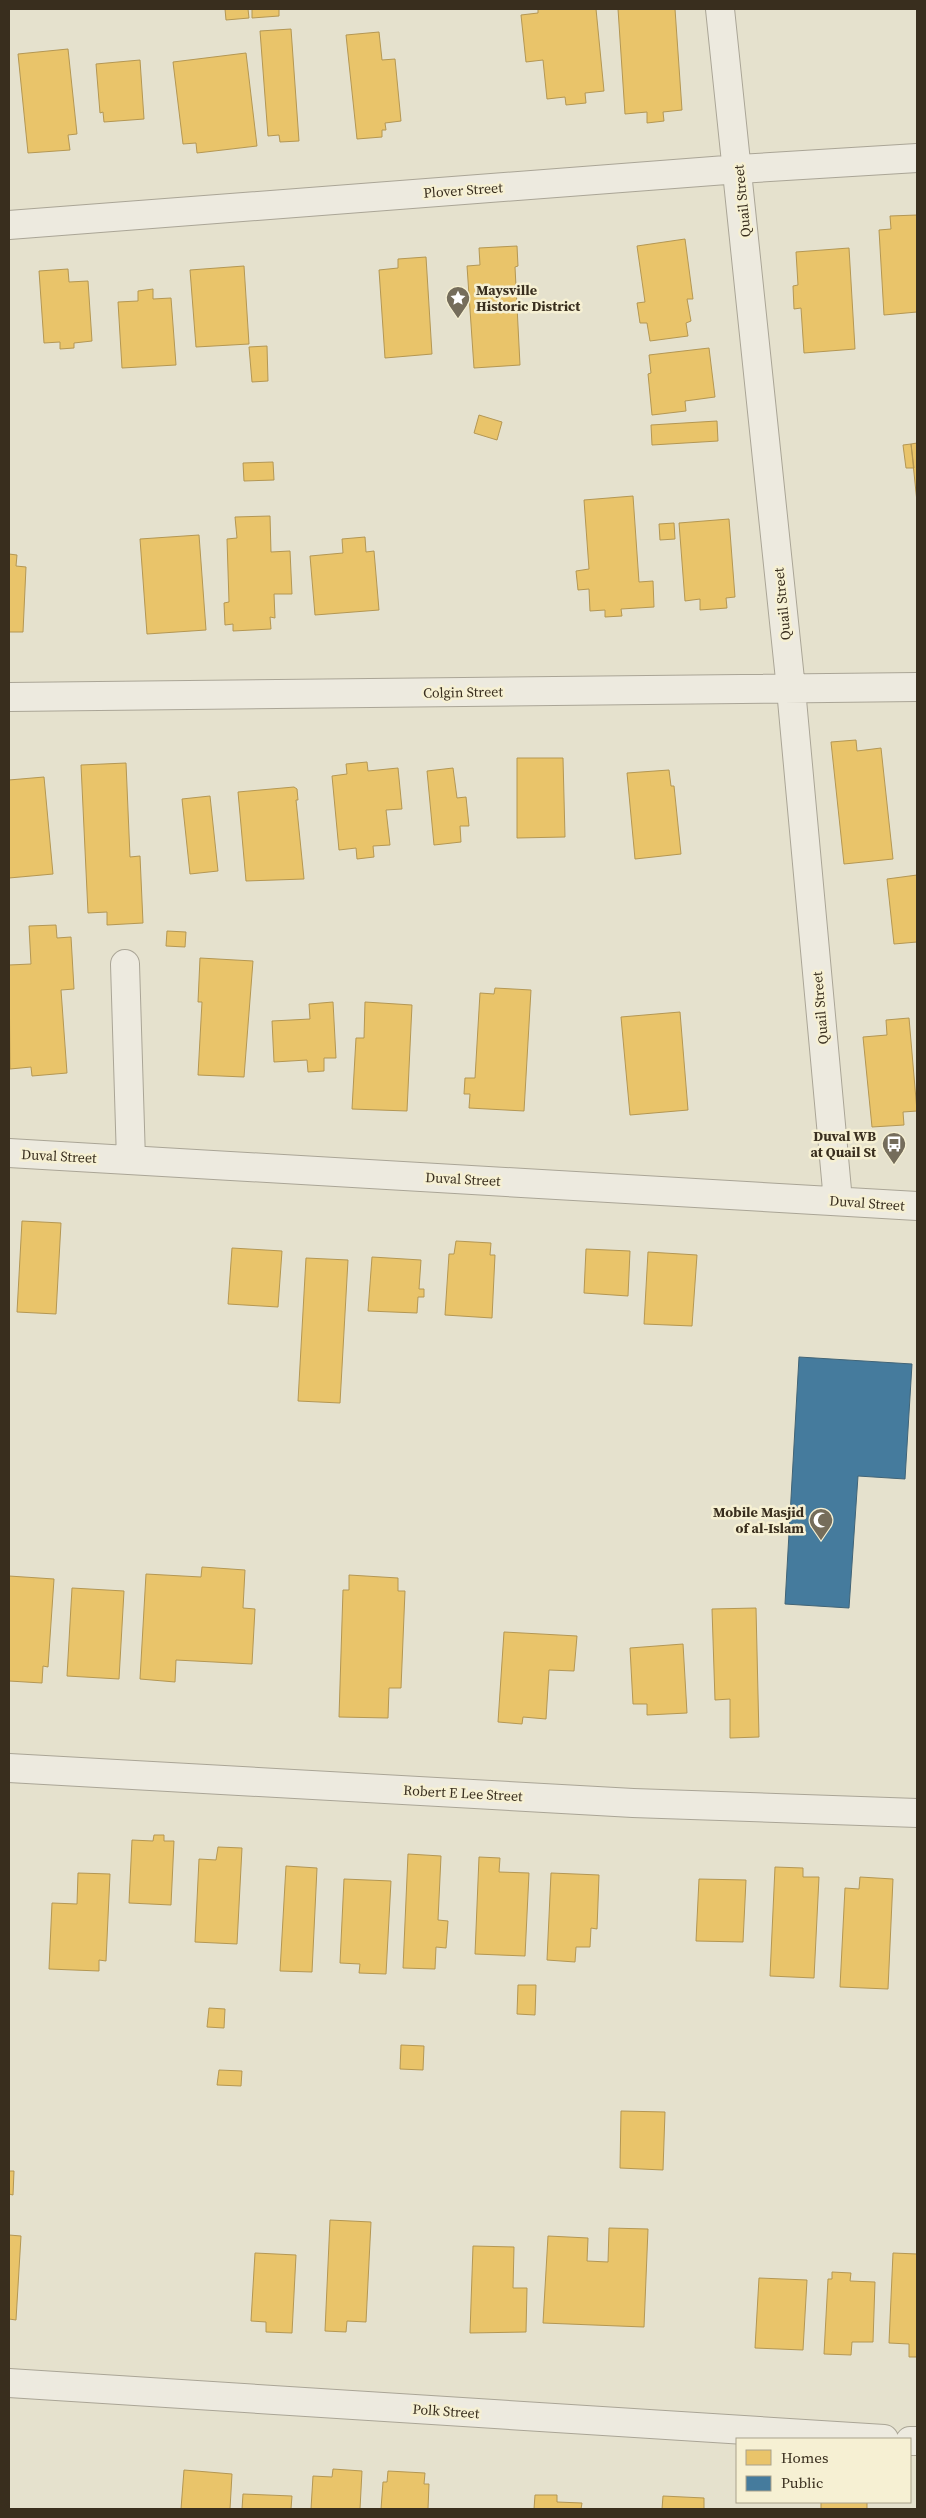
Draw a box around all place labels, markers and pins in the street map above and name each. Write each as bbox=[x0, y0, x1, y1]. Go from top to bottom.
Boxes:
place label: Maysville Historic District bbox=[476, 280, 581, 316]
place icon: Maysville Historic District bbox=[445, 285, 471, 319]
place label: Duval WB at Quail St bbox=[810, 1126, 877, 1162]
bus stop icon: Duval WB at Quail St bbox=[881, 1131, 907, 1165]
place label: Mobile Masjid of al-Islam bbox=[713, 1502, 805, 1538]
mosque icon: Mobile Masjid of al-Islam bbox=[808, 1507, 834, 1541]

